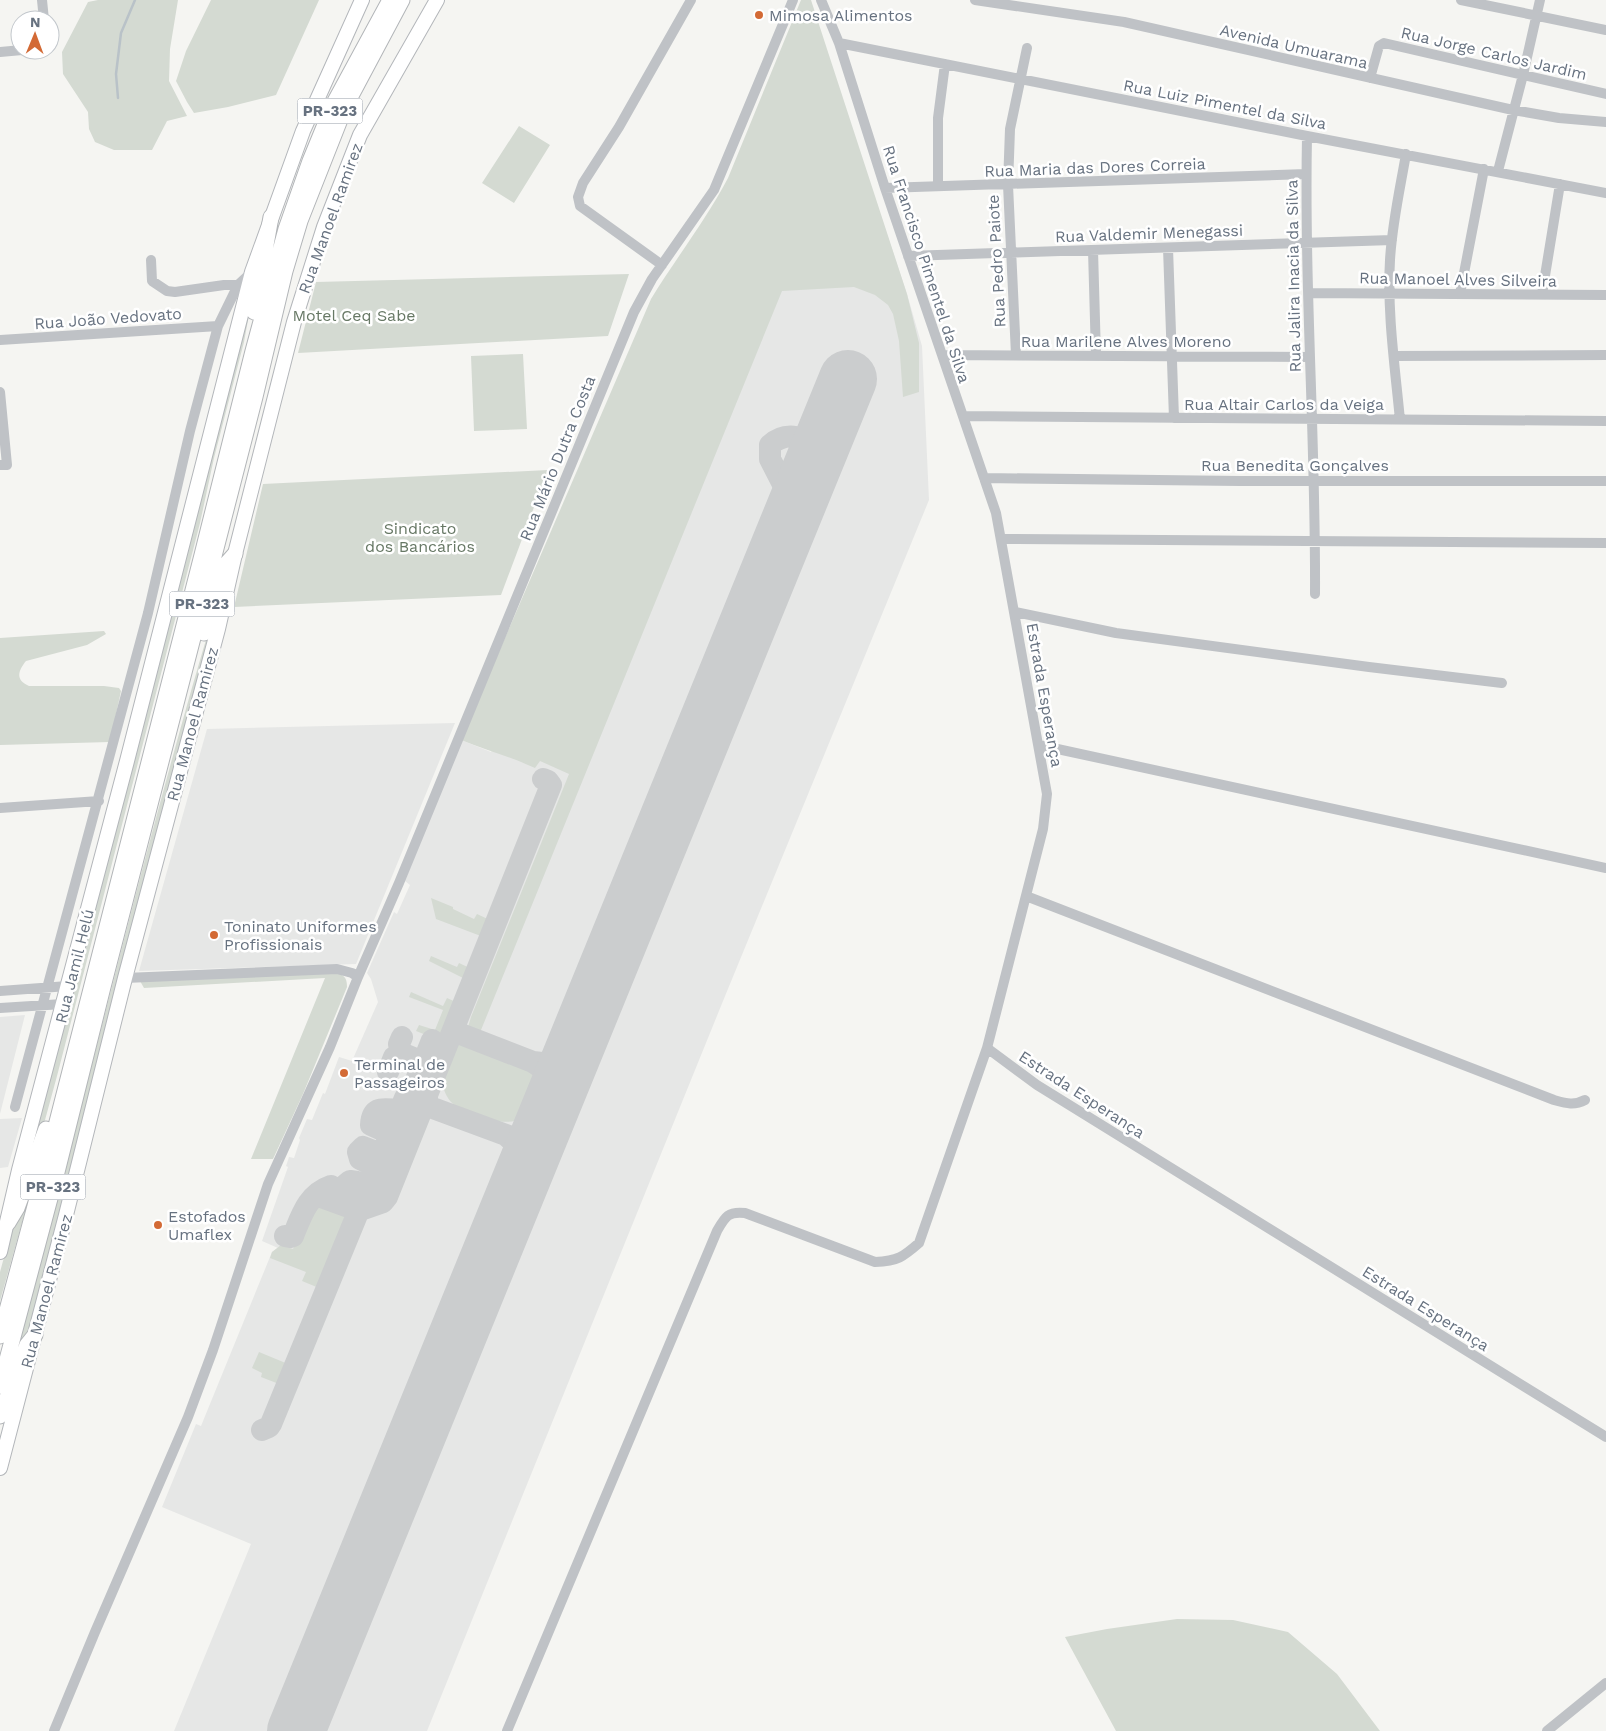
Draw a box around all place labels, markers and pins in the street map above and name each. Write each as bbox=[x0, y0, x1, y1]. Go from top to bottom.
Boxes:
place label: Mimosa Alimentos bbox=[769, 6, 912, 25]
marker: Mimosa Alimentos bbox=[753, 9, 765, 21]
place label: Toninato Uniformes Profissionais bbox=[224, 917, 377, 954]
marker: Toninato Uniformes Profissionais bbox=[208, 929, 220, 941]
place label: Terminal de Passageiros bbox=[354, 1055, 445, 1092]
marker: Terminal de Passageiros bbox=[338, 1067, 350, 1079]
place label: Estofados Umaflex bbox=[168, 1207, 246, 1244]
marker: Estofados Umaflex bbox=[152, 1219, 164, 1231]

